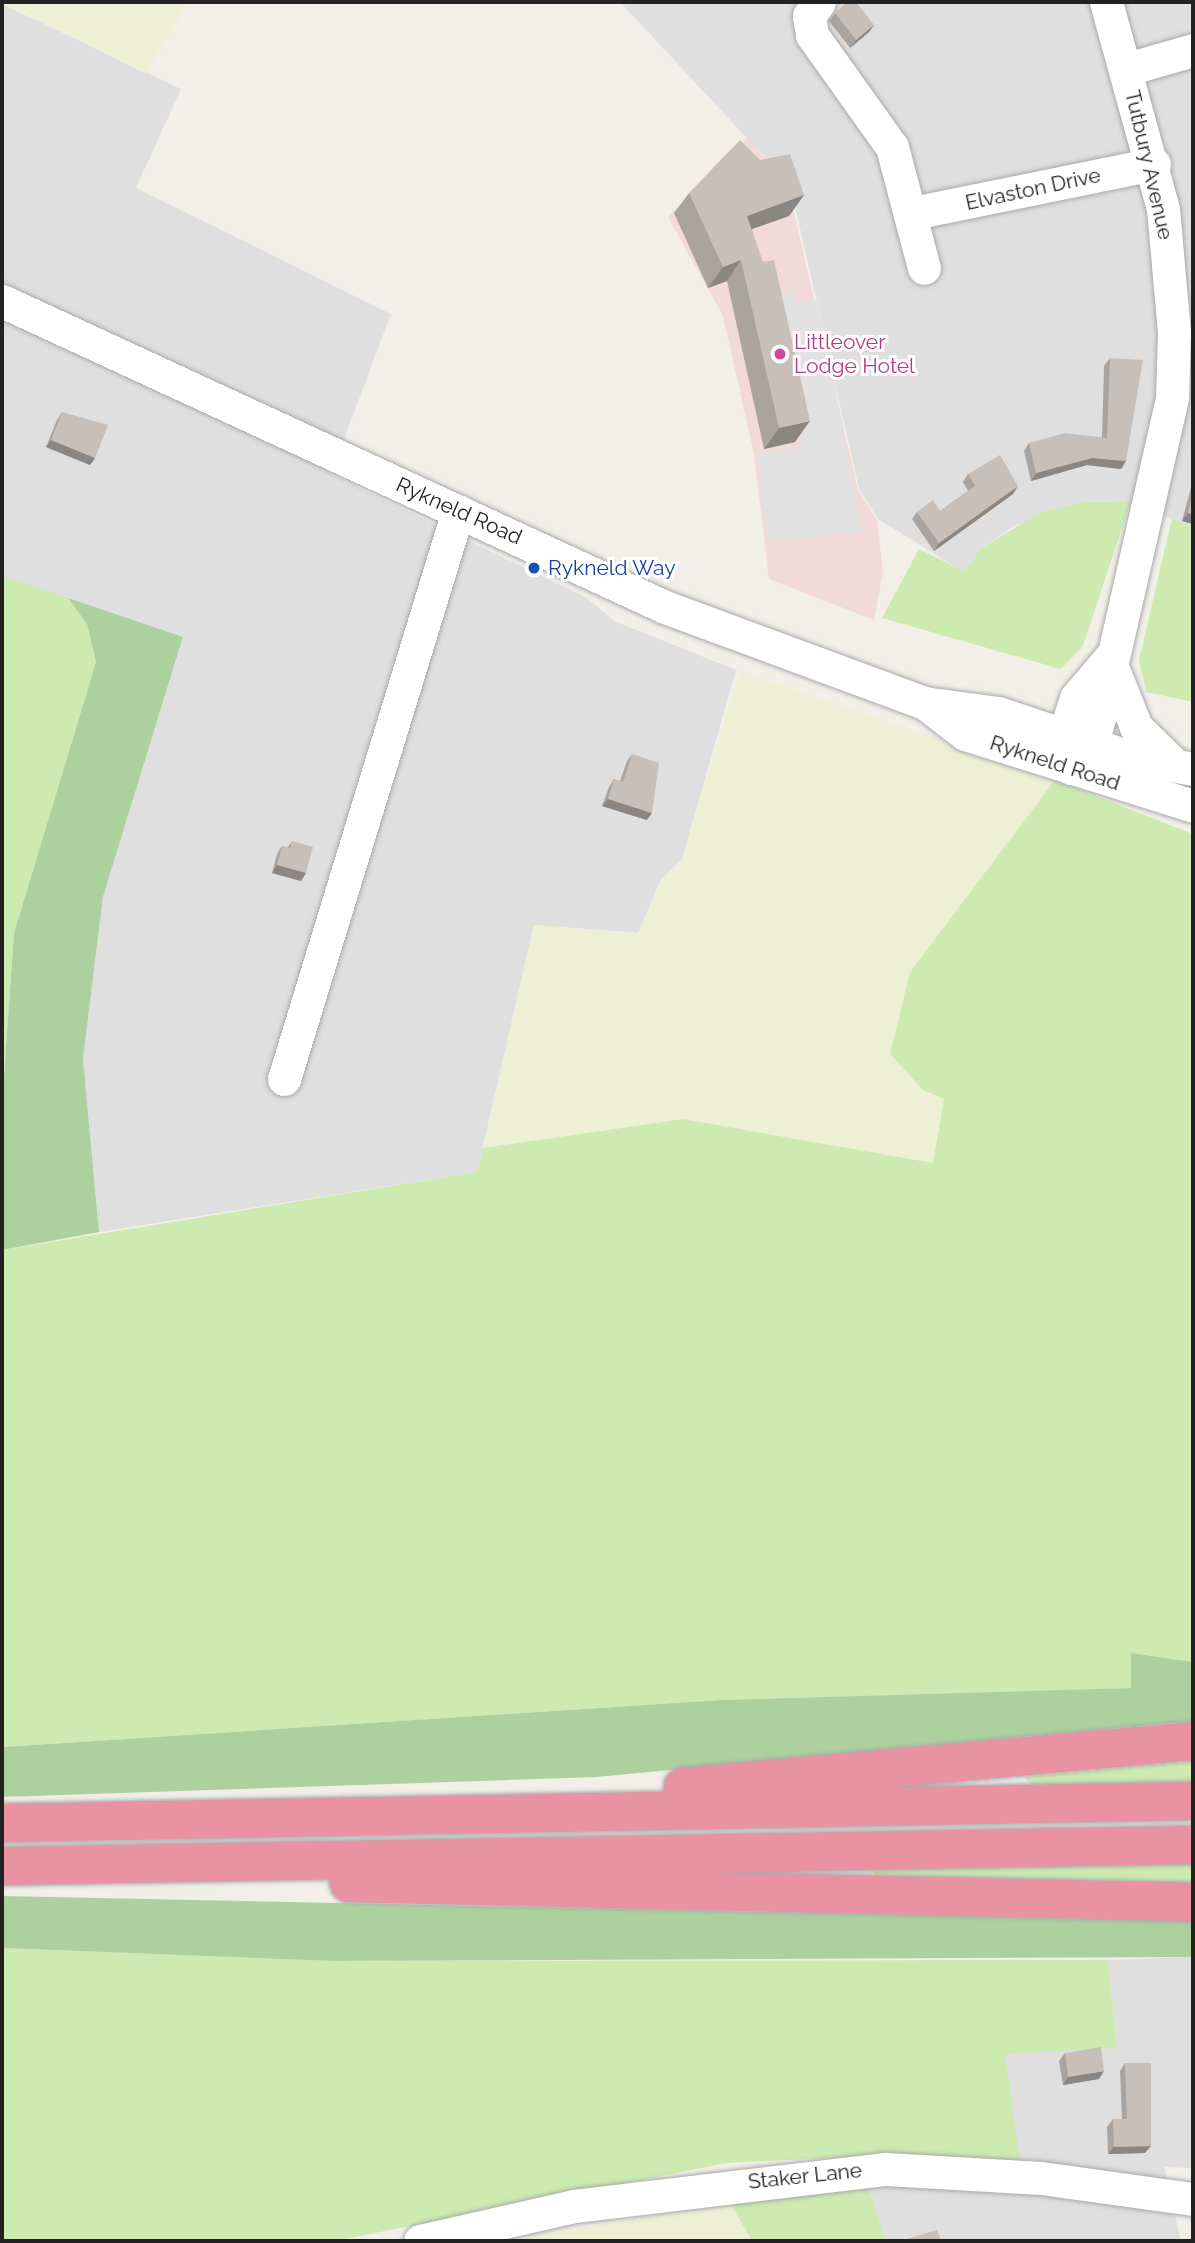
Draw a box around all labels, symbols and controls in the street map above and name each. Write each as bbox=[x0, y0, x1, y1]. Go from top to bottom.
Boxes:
street label: Tutbury Avenue bbox=[1119, 87, 1179, 243]
street label: Elvaston Drive bbox=[963, 162, 1103, 216]
place label: Littleover Lodge Hotel bbox=[794, 329, 915, 379]
marker: Littleover Lodge Hotel bbox=[772, 346, 788, 362]
street label: Rykneld Road bbox=[392, 472, 526, 550]
place label: Rykneld Way bbox=[548, 555, 676, 581]
marker: Rykneld Way bbox=[526, 560, 542, 576]
street label: Rykneld Road bbox=[987, 730, 1123, 796]
street label: Staker Lane bbox=[747, 2157, 863, 2195]

